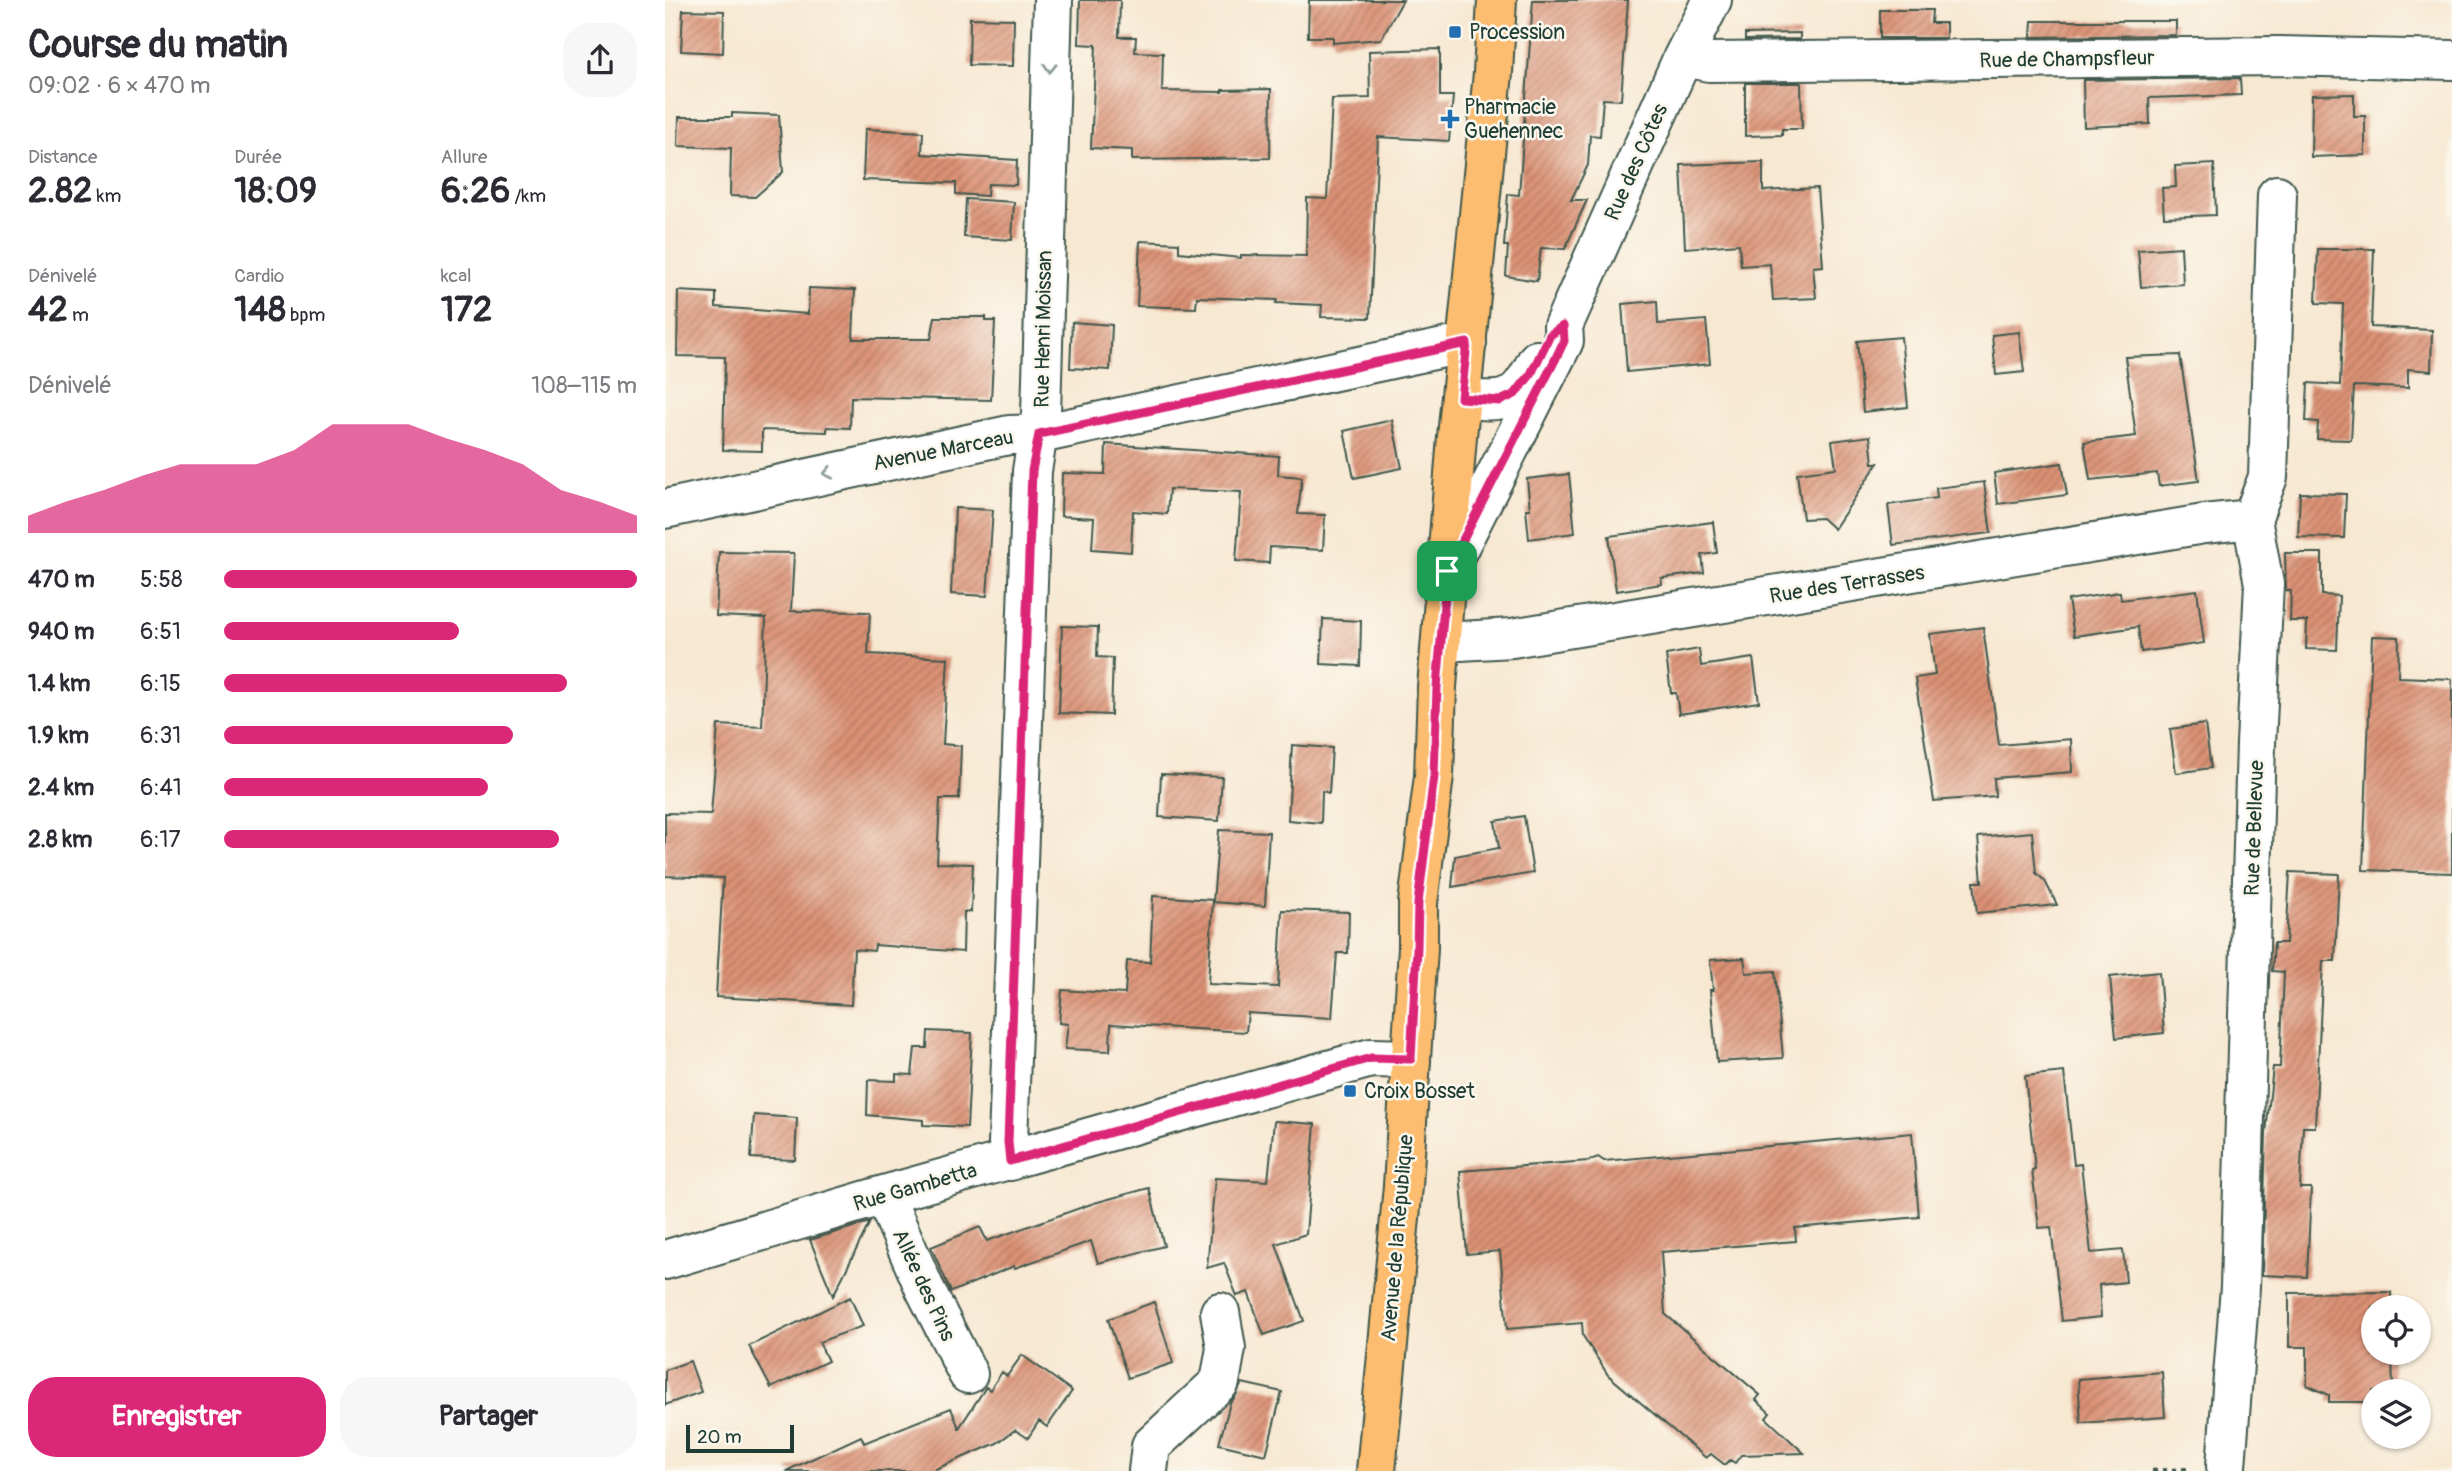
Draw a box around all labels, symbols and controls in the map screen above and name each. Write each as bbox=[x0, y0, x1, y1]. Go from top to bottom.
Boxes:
place label: Procession bbox=[1469, 19, 1565, 46]
text: Course du matin bbox=[28, 21, 288, 69]
button: share bbox=[563, 23, 637, 97]
marker: Procession bbox=[1447, 24, 1463, 40]
street label: Rue de Champsfleur bbox=[1979, 44, 2155, 75]
one-way arrow bbox=[1043, 63, 1058, 74]
text: 09:02 · 6 × 470 m bbox=[28, 71, 210, 100]
place label: Pharmacie Guehennec bbox=[1464, 94, 1563, 145]
street label: Rue des Côtes bbox=[1599, 99, 1674, 225]
marker: Pharmacie Guehennec bbox=[1442, 111, 1458, 127]
text: Distance bbox=[28, 145, 97, 169]
text: Durée bbox=[234, 145, 282, 169]
text: Allure bbox=[441, 145, 487, 169]
text: 2.82 bbox=[28, 169, 92, 213]
text: 18:09 bbox=[234, 169, 317, 213]
text: 6:26 bbox=[441, 169, 510, 213]
text: km bbox=[92, 184, 121, 208]
text: /km bbox=[510, 184, 546, 208]
street label: Rue Henri Moissan bbox=[1029, 250, 1058, 408]
text: Dénivelé bbox=[28, 264, 97, 288]
text: Cardio bbox=[234, 264, 284, 288]
text: kcal bbox=[441, 264, 472, 288]
text: 42 bbox=[28, 288, 68, 332]
text: 148 bbox=[234, 288, 286, 332]
text: 172 bbox=[441, 288, 492, 332]
text: m bbox=[68, 303, 89, 327]
text: bpm bbox=[286, 303, 325, 327]
text: Dénivelé bbox=[28, 371, 112, 400]
text: 108–115 m bbox=[531, 371, 637, 400]
street label: Avenue Marceau bbox=[871, 424, 1016, 477]
one-way arrow bbox=[822, 465, 834, 480]
pin bbox=[1417, 541, 1477, 601]
icon: arrive bbox=[1428, 552, 1466, 590]
street label: Rue des Terrasses bbox=[1768, 559, 1927, 610]
text: 470 m bbox=[28, 565, 95, 594]
text: 5:58 bbox=[140, 565, 183, 594]
text: 940 m bbox=[28, 617, 94, 646]
text: 6:51 bbox=[140, 617, 181, 646]
text: 1.4 km bbox=[28, 669, 90, 698]
text: 6:15 bbox=[140, 669, 181, 698]
text: 1.9 km bbox=[28, 721, 89, 750]
text: 6:31 bbox=[140, 721, 181, 750]
street label: Rue de Bellevue bbox=[2239, 759, 2270, 896]
text: 2.4 km bbox=[28, 773, 94, 802]
text: 6:41 bbox=[140, 773, 182, 802]
text: 2.8 km bbox=[28, 825, 93, 854]
text: 6:17 bbox=[140, 825, 181, 854]
place label: Croix Bosset bbox=[1364, 1078, 1475, 1105]
marker: Croix Bosset bbox=[1342, 1083, 1358, 1099]
street label: Avenue de la République bbox=[1375, 1133, 1420, 1343]
street label: Rue Gambetta bbox=[850, 1157, 980, 1218]
street label: Allée des Pins bbox=[886, 1225, 961, 1346]
map controls bbox=[2361, 1295, 2431, 1449]
button: locate bbox=[2361, 1295, 2431, 1365]
button: Enregistrer bbox=[28, 1377, 326, 1457]
button: Partager bbox=[340, 1377, 637, 1457]
button: layers bbox=[2361, 1379, 2431, 1449]
scale bar bbox=[686, 1422, 795, 1454]
text: 20 m bbox=[697, 1425, 742, 1449]

